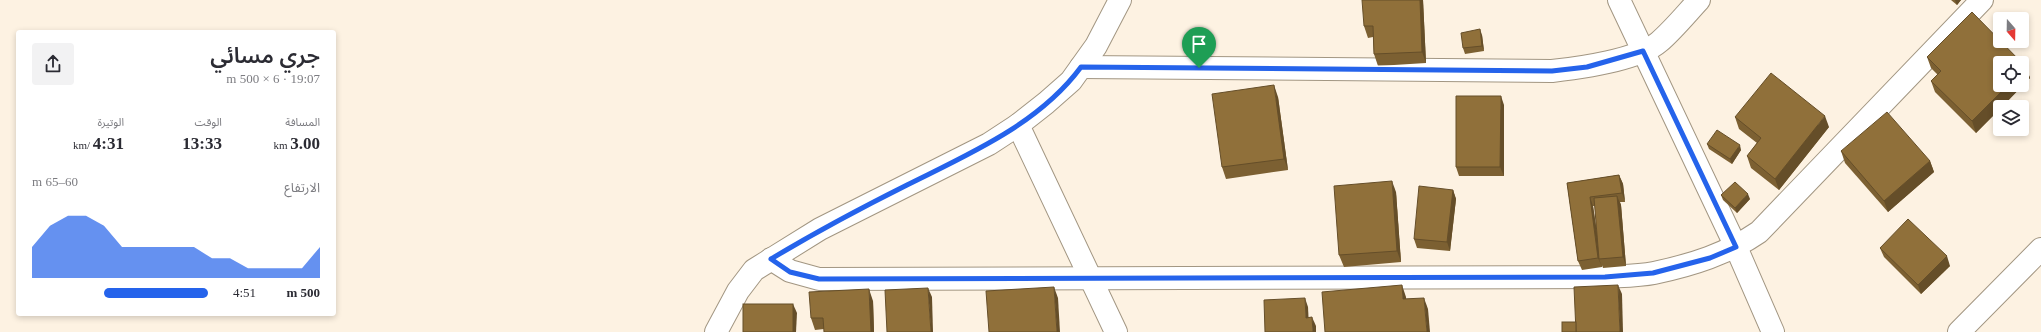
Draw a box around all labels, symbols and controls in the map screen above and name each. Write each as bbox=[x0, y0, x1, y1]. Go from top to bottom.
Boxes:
north arrow bbox=[1993, 12, 2029, 48]
map controls bbox=[1993, 12, 2029, 136]
pin bbox=[1182, 27, 1216, 68]
icon: arrive bbox=[1188, 33, 1210, 55]
button: share bbox=[32, 43, 74, 85]
text: جري مسائي bbox=[210, 43, 320, 68]
button: locate bbox=[1993, 56, 2029, 92]
text: 19:07 · 6 × 500 m bbox=[226, 71, 320, 86]
button: layers bbox=[1993, 100, 2029, 136]
text: الوتيرة bbox=[98, 116, 124, 128]
text: الوقت bbox=[194, 116, 222, 128]
text: المسافة bbox=[285, 116, 320, 128]
text: 4:31 bbox=[93, 134, 124, 153]
text: 13:33 bbox=[182, 134, 222, 153]
text: 3.00 bbox=[290, 134, 320, 153]
text: /km bbox=[73, 139, 93, 151]
text: km bbox=[273, 139, 290, 151]
text: 60–65 m bbox=[32, 174, 78, 189]
text: الارتفاع bbox=[284, 180, 320, 195]
text: 4:51 bbox=[233, 285, 256, 300]
text: 500 m bbox=[286, 285, 320, 300]

